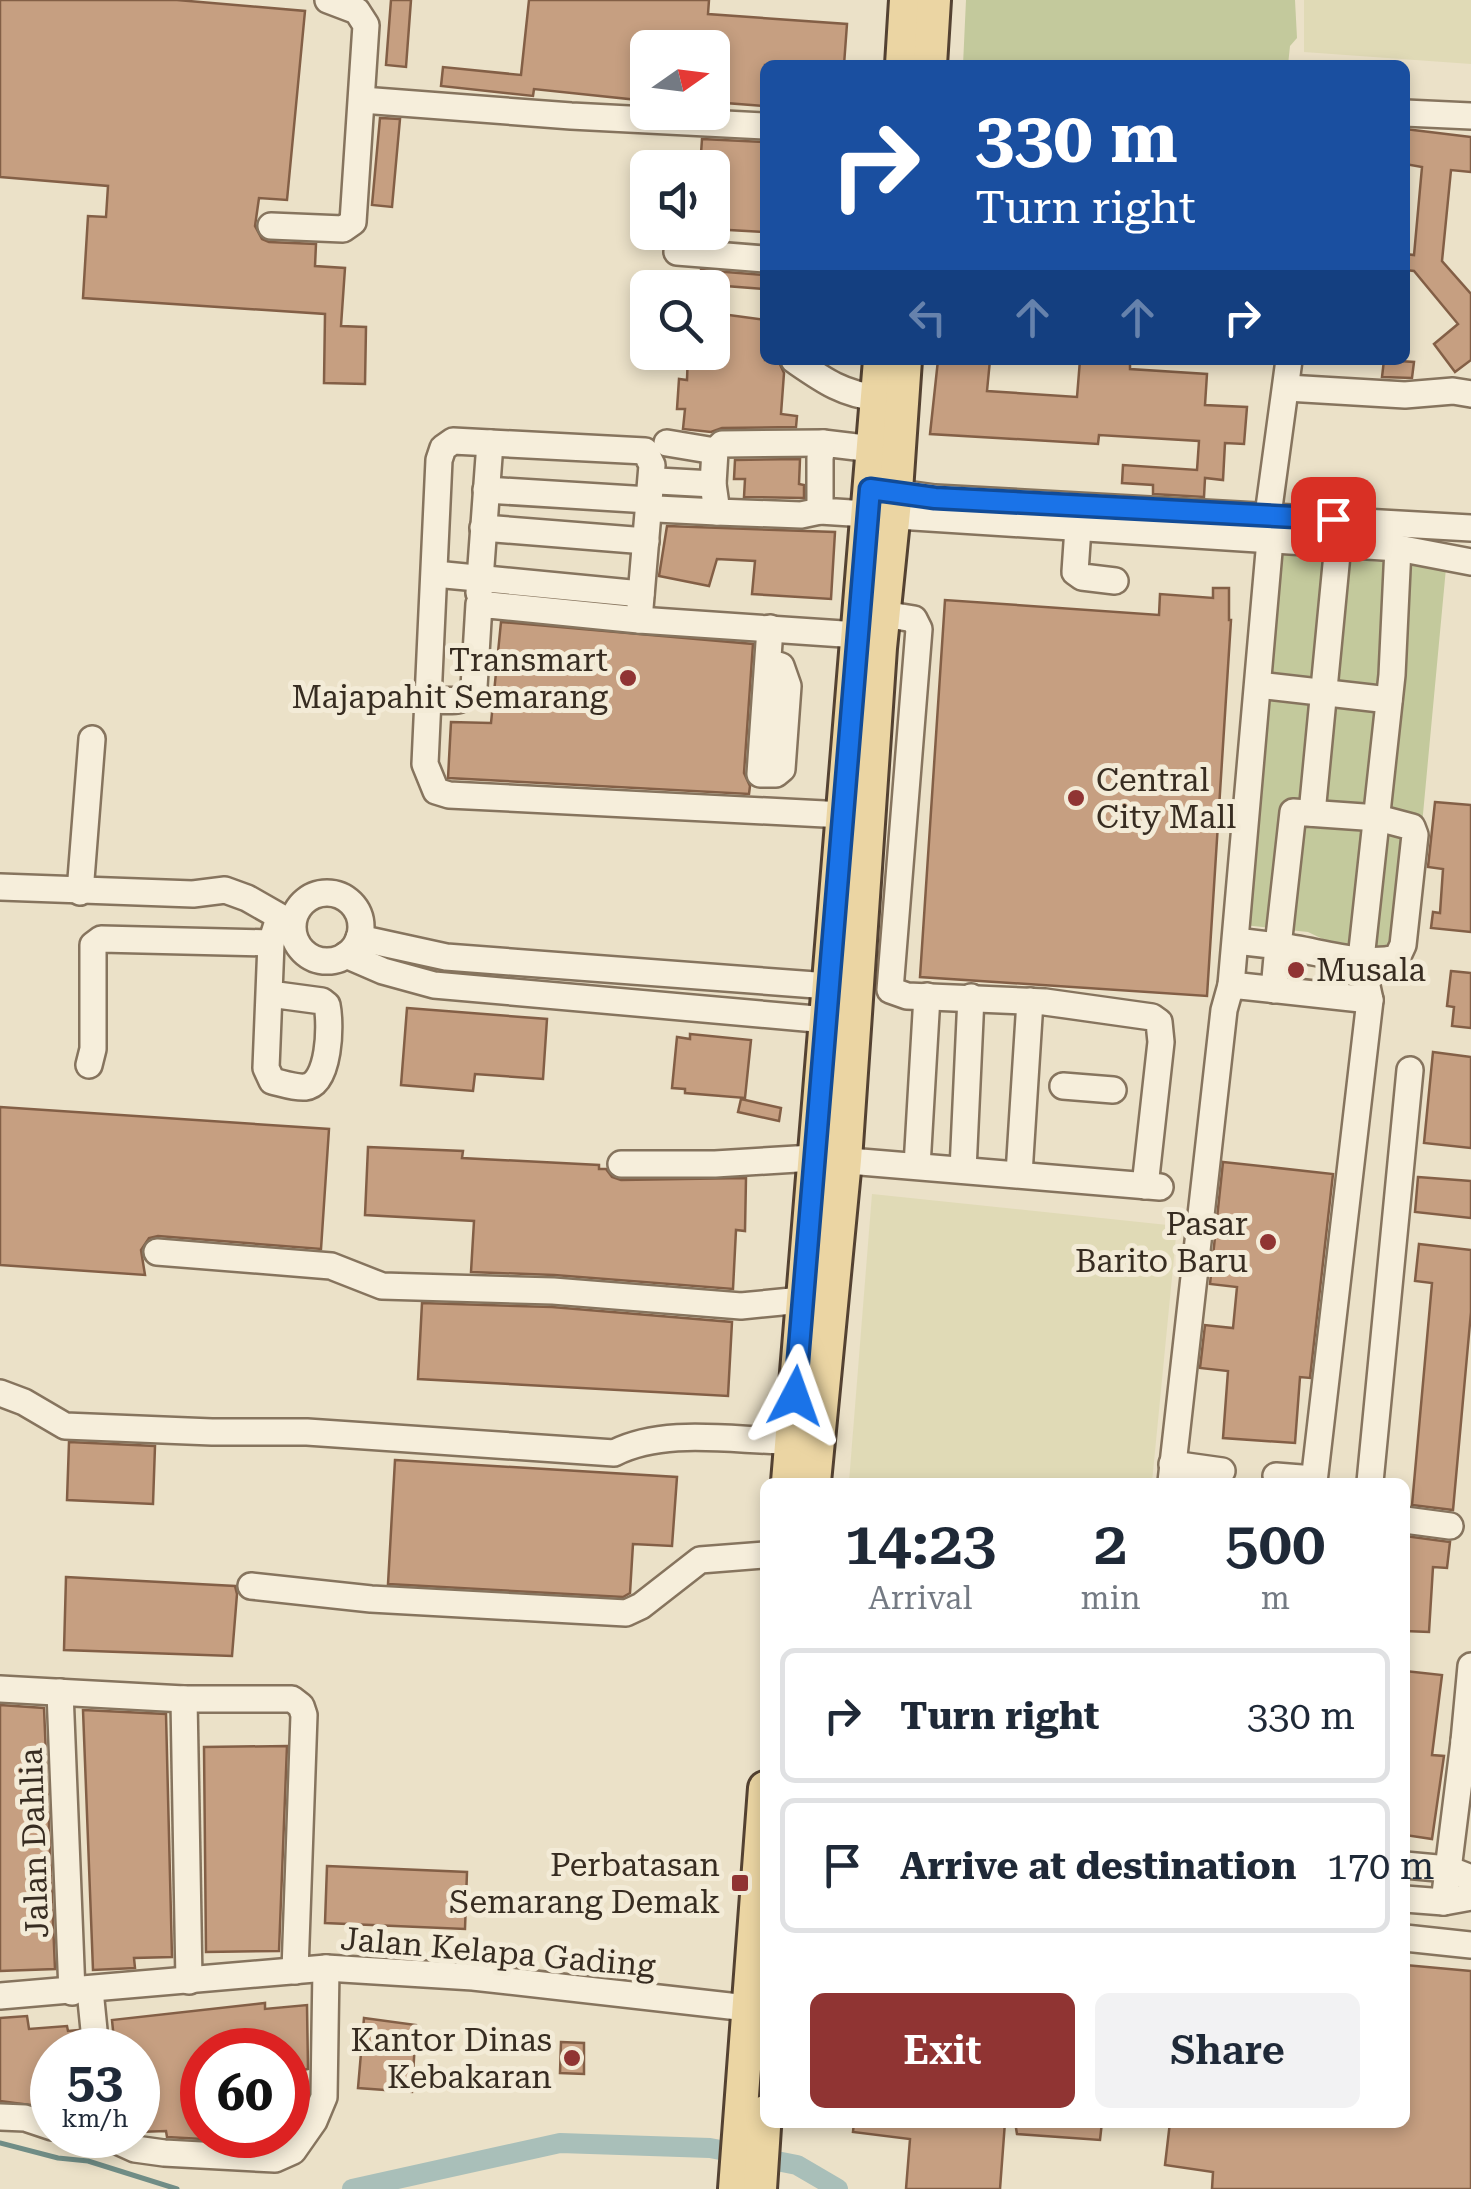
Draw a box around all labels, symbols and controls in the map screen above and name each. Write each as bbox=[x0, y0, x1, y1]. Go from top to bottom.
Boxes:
north arrow bbox=[630, 30, 730, 130]
map controls bbox=[630, 30, 730, 370]
text: 330 m bbox=[975, 97, 1178, 179]
icon: right bbox=[810, 100, 940, 230]
button: sound bbox=[630, 150, 730, 250]
text: Turn right bbox=[975, 181, 1196, 234]
button: search bbox=[630, 270, 730, 370]
icon: left bbox=[900, 290, 955, 345]
icon: ahead bbox=[1005, 290, 1060, 345]
icon: ahead bbox=[1110, 290, 1165, 345]
icon: right bbox=[1215, 290, 1270, 345]
pin bbox=[1291, 477, 1376, 562]
icon: arrive bbox=[1306, 492, 1361, 547]
place label: Transmart Majapahit Semarang bbox=[291, 641, 609, 716]
marker: Transmart Majapahit Semarang bbox=[617, 667, 639, 689]
place label: Central City Mall bbox=[1096, 761, 1236, 836]
marker: Central City Mall bbox=[1065, 787, 1087, 809]
place label: Musala bbox=[1316, 951, 1426, 989]
marker: Musala bbox=[1285, 959, 1307, 981]
place label: Pasar Barito Baru bbox=[1075, 1205, 1248, 1280]
marker: Pasar Barito Baru bbox=[1257, 1231, 1279, 1253]
position arrow bbox=[743, 1344, 847, 1448]
text: 14:23 bbox=[844, 1508, 996, 1579]
text: 2 bbox=[1094, 1508, 1127, 1579]
text: 500 bbox=[1225, 1508, 1326, 1579]
text: Arrival bbox=[868, 1579, 972, 1617]
text: min bbox=[1081, 1579, 1141, 1617]
text: m bbox=[1261, 1579, 1290, 1617]
icon: right bbox=[815, 1688, 870, 1743]
text: Turn right bbox=[900, 1694, 1099, 1738]
text: 330 m bbox=[1247, 1694, 1355, 1738]
street label: Jalan Dahlia bbox=[12, 1747, 56, 1939]
icon: arrive bbox=[815, 1838, 870, 1893]
text: Arrive at destination bbox=[900, 1844, 1296, 1888]
text: 170 m bbox=[1326, 1844, 1435, 1888]
place label: Perbatasan Semarang Demak bbox=[449, 1846, 720, 1921]
marker: Perbatasan Semarang Demak bbox=[729, 1872, 751, 1894]
street label: Jalan Kelapa Gading bbox=[339, 1919, 658, 1985]
button: Exit bbox=[810, 1993, 1075, 2108]
button: Share bbox=[1095, 1993, 1360, 2108]
place label: Kantor Dinas Kebakaran bbox=[351, 2021, 552, 2096]
speed limit sign: 60 bbox=[180, 2028, 310, 2158]
marker: Kantor Dinas Kebakaran bbox=[561, 2047, 583, 2069]
text: 53 bbox=[67, 2052, 123, 2110]
text: km/h bbox=[62, 2104, 128, 2133]

